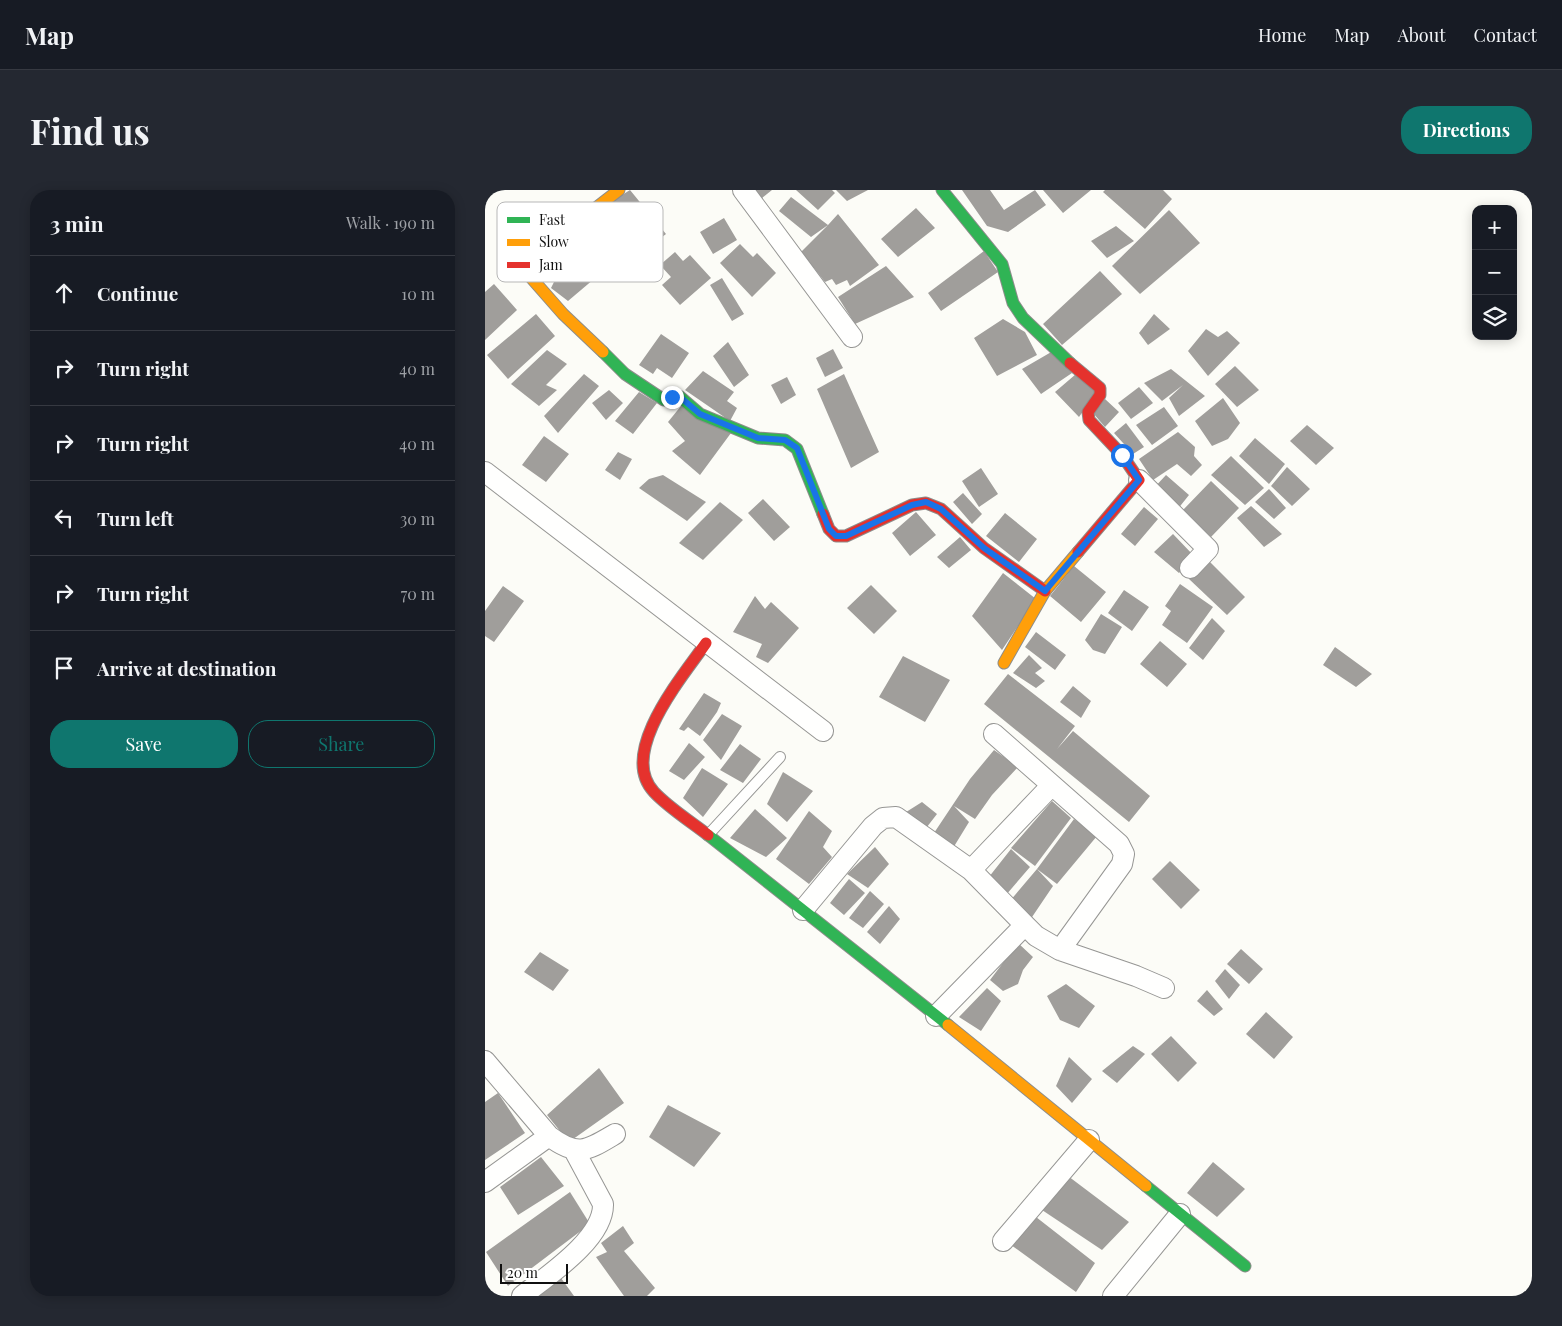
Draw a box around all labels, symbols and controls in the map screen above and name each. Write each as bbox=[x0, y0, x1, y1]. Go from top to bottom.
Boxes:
text: Map bbox=[25, 19, 74, 51]
text: Home bbox=[1258, 23, 1306, 47]
text: Map bbox=[1334, 23, 1369, 47]
text: About bbox=[1397, 23, 1446, 47]
text: Contact bbox=[1474, 23, 1537, 47]
button: Directions bbox=[1401, 106, 1532, 154]
text: Find us bbox=[30, 107, 150, 154]
legend bbox=[497, 202, 663, 282]
map controls bbox=[1472, 205, 1517, 340]
button: + bbox=[1472, 205, 1517, 250]
text: 3 min bbox=[50, 209, 104, 237]
text: Fast bbox=[539, 210, 566, 229]
text: Walk · 190 m bbox=[346, 212, 435, 233]
text: Slow bbox=[539, 232, 569, 251]
button: − bbox=[1472, 250, 1517, 295]
text: Jam bbox=[538, 255, 563, 274]
icon: ahead bbox=[50, 279, 78, 307]
text: Continue bbox=[97, 280, 178, 306]
text: 10 m bbox=[401, 283, 435, 304]
button: layers bbox=[1472, 295, 1517, 340]
icon: right bbox=[50, 354, 78, 382]
text: Turn right bbox=[97, 355, 189, 381]
text: 40 m bbox=[399, 358, 435, 379]
route end bbox=[661, 386, 684, 409]
icon: right bbox=[50, 429, 78, 457]
text: Turn right bbox=[97, 430, 189, 456]
text: 40 m bbox=[399, 433, 435, 454]
route start bbox=[1111, 444, 1134, 467]
icon: left bbox=[50, 504, 78, 532]
text: Turn left bbox=[97, 505, 174, 531]
text: 30 m bbox=[400, 508, 435, 529]
icon: right bbox=[50, 579, 78, 607]
text: Turn right bbox=[97, 580, 189, 606]
text: 70 m bbox=[401, 583, 435, 604]
icon: arrive bbox=[50, 654, 78, 682]
text: Arrive at destination bbox=[97, 655, 277, 681]
button: Save bbox=[50, 720, 238, 768]
button: Share bbox=[248, 720, 435, 768]
scale bar bbox=[500, 1261, 567, 1284]
text: 20 m bbox=[507, 1263, 538, 1282]

